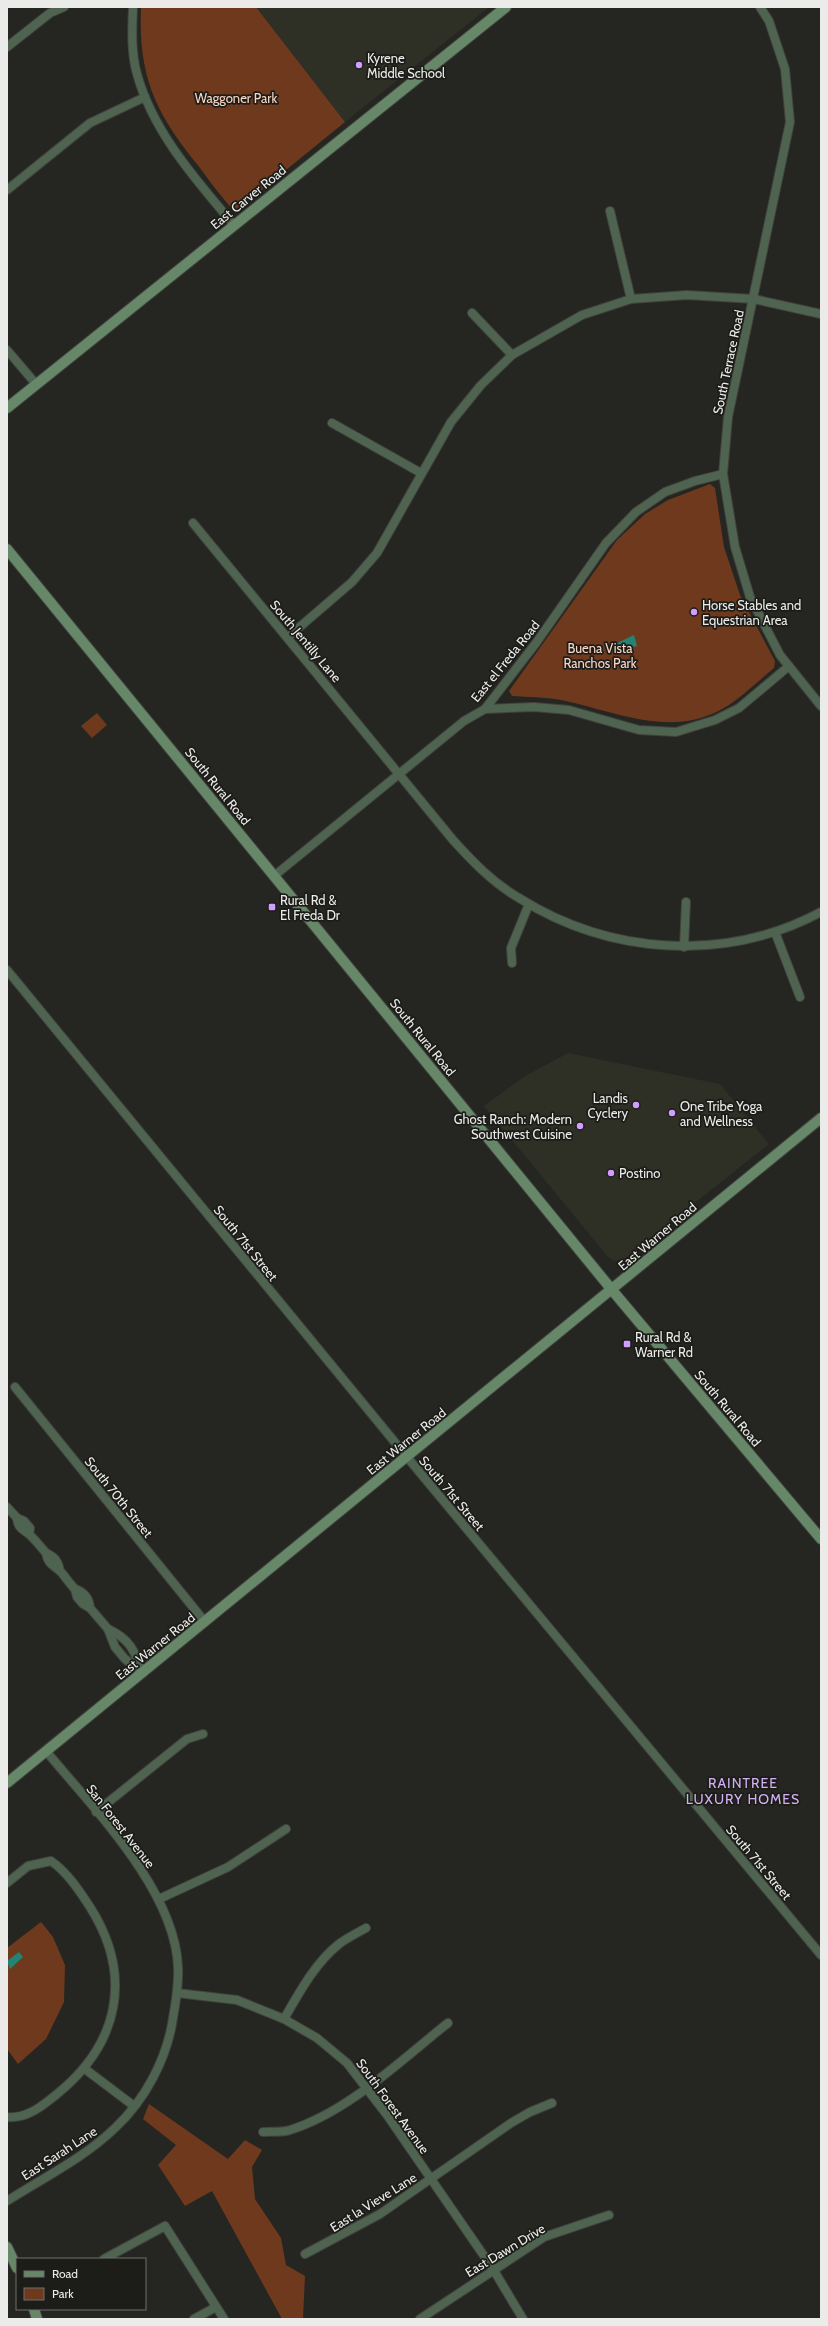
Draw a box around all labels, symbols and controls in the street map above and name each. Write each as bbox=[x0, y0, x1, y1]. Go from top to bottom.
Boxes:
place label: Kyrene Middle School bbox=[367, 50, 445, 81]
marker: Kyrene Middle School bbox=[354, 60, 364, 70]
park label: Waggoner Park bbox=[195, 90, 277, 106]
street label: East Carver Road bbox=[207, 162, 289, 232]
street label: South Terrace Road bbox=[709, 308, 747, 416]
street label: South Jentilly Lane bbox=[267, 597, 345, 686]
place label: Horse Stables and Equestrian Area bbox=[702, 597, 801, 628]
marker: Horse Stables and Equestrian Area bbox=[689, 607, 699, 617]
street label: East el Freda Road bbox=[467, 617, 543, 705]
park label: Buena Vista Ranchos Park bbox=[563, 640, 637, 671]
street label: South Rural Road bbox=[182, 744, 254, 828]
place label: Rural Rd & El Freda Dr bbox=[280, 892, 341, 923]
marker: Rural Rd & El Freda Dr bbox=[267, 902, 277, 912]
street label: South Rural Road bbox=[387, 995, 459, 1079]
place label: Landis Cyclery bbox=[587, 1090, 629, 1121]
place label: One Tribe Yoga and Wellness bbox=[680, 1098, 763, 1129]
marker: Landis Cyclery bbox=[631, 1100, 641, 1110]
marker: One Tribe Yoga and Wellness bbox=[667, 1108, 677, 1118]
place label: Ghost Ranch: Modern Southwest Cuisine bbox=[454, 1111, 572, 1142]
marker: Ghost Ranch: Modern Southwest Cuisine bbox=[575, 1121, 585, 1131]
place label: Postino bbox=[619, 1165, 660, 1181]
marker: Postino bbox=[606, 1168, 616, 1178]
street label: East Warner Road bbox=[615, 1199, 699, 1273]
street label: South 71st Street bbox=[211, 1202, 282, 1285]
place label: Rural Rd & Warner Rd bbox=[635, 1329, 693, 1360]
marker: Rural Rd & Warner Rd bbox=[622, 1339, 632, 1349]
street label: South Rural Road bbox=[691, 1367, 765, 1449]
street label: East Warner Road bbox=[363, 1404, 449, 1478]
street label: South 71st Street bbox=[416, 1452, 488, 1534]
street label: South 70th Street bbox=[82, 1453, 157, 1541]
street label: East Warner Road bbox=[112, 1609, 198, 1683]
district label: RAINTREE LUXURY HOMES bbox=[686, 1774, 800, 1808]
street label: San Forest Avenue bbox=[83, 1781, 159, 1871]
street label: South 71st Street bbox=[723, 1821, 795, 1903]
street label: South Forest Avenue bbox=[353, 2055, 433, 2157]
street label: East Sarah Lane bbox=[18, 2122, 100, 2183]
street label: East la Vieve Lane bbox=[327, 2169, 419, 2235]
street label: East Dawn Drive bbox=[462, 2220, 548, 2280]
legend bbox=[16, 2258, 146, 2310]
text: Road bbox=[52, 2266, 78, 2281]
text: Park bbox=[52, 2286, 74, 2301]

